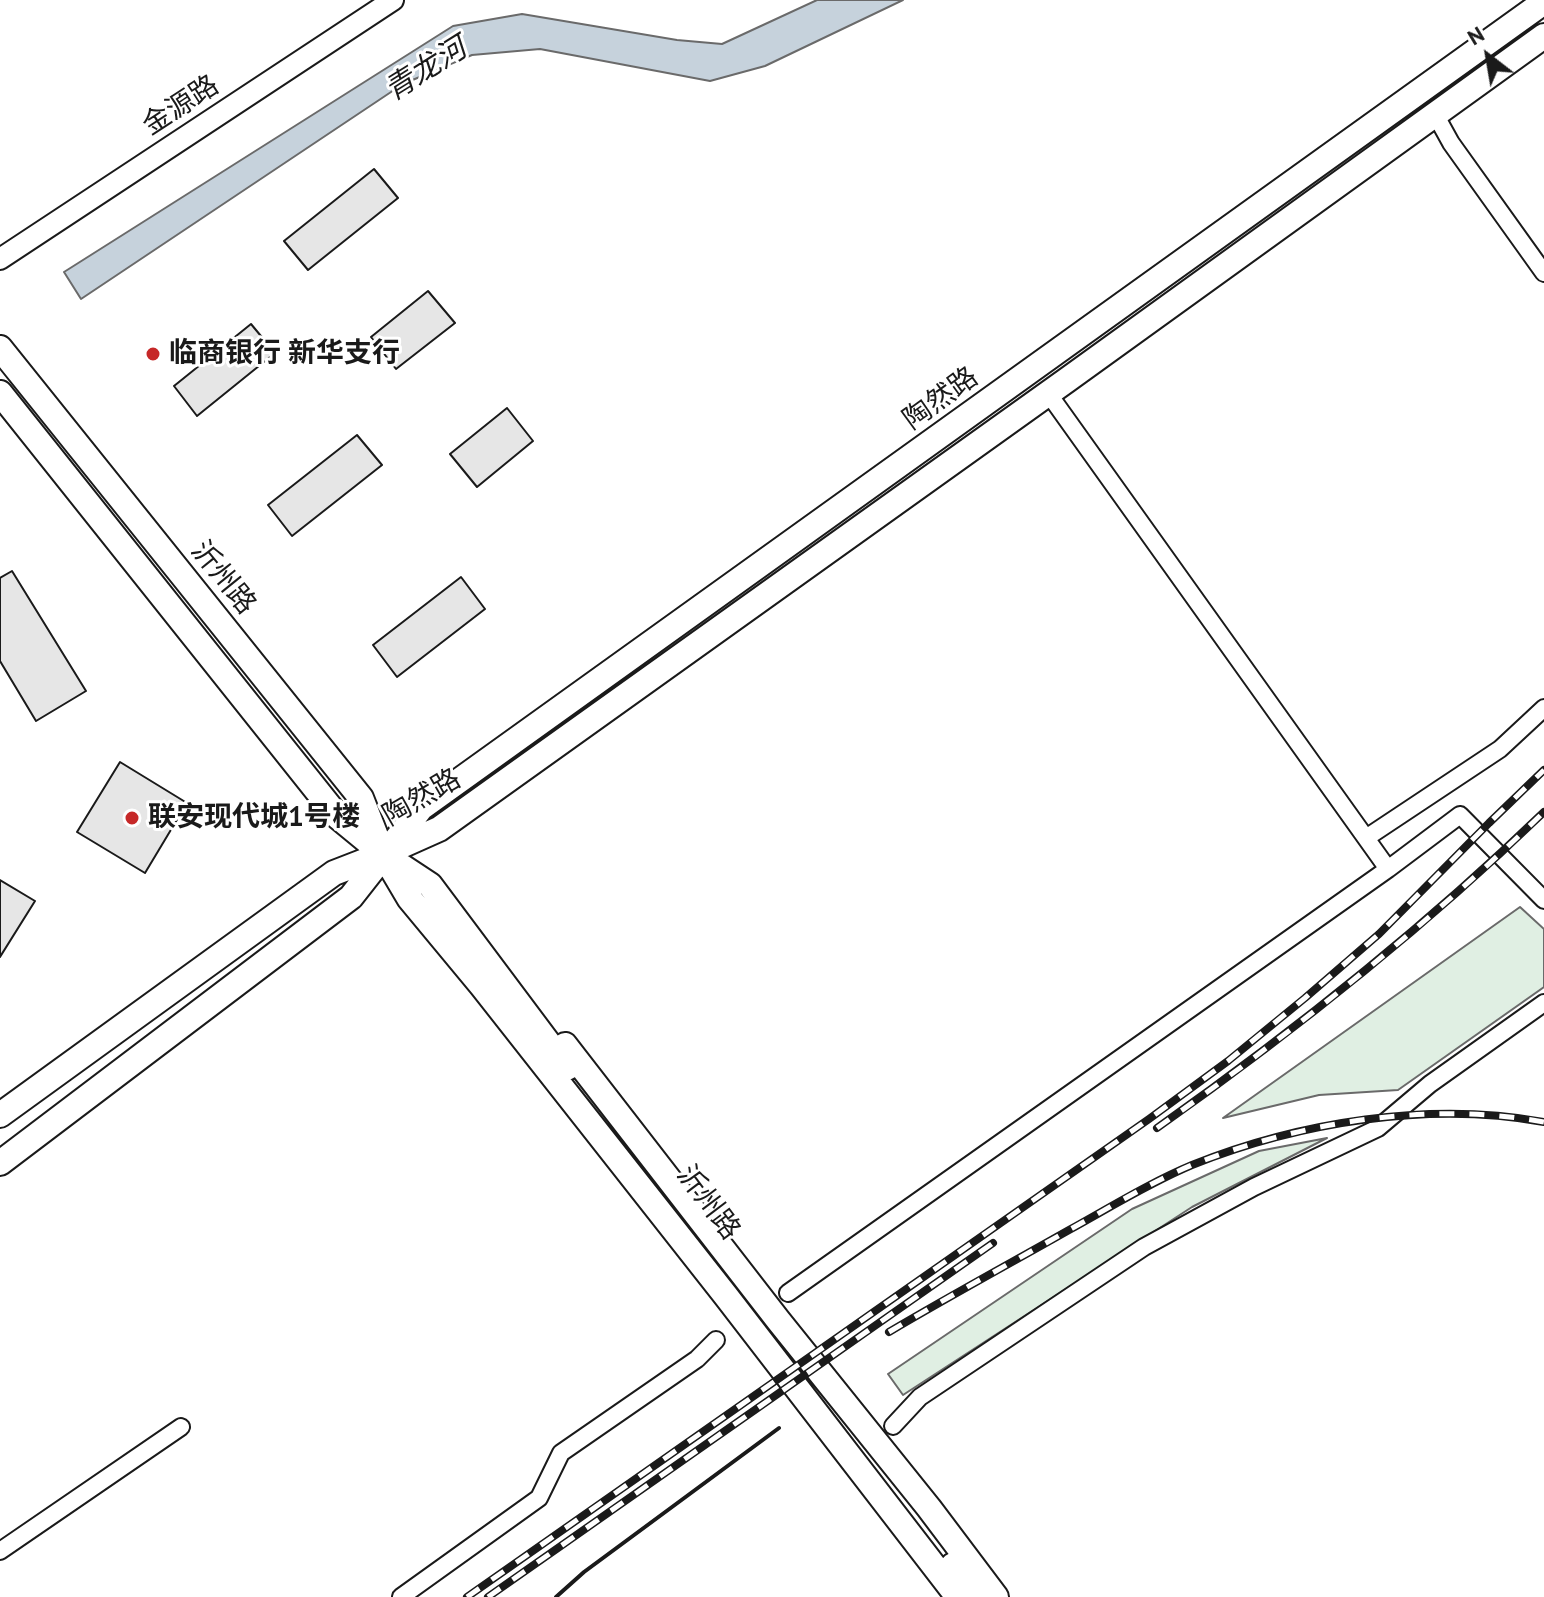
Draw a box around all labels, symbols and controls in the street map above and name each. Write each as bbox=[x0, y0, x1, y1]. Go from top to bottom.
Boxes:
north arrow bbox=[1448, 16, 1528, 96]
text: N bbox=[1462, 20, 1489, 51]
water label: 青龙河 bbox=[378, 31, 474, 109]
street label: 金源路 bbox=[137, 69, 225, 143]
place label: 临商银行 新华支行 bbox=[169, 337, 400, 371]
marker: 临商银行 新华支行 bbox=[144, 345, 162, 363]
street label: 陶然路 bbox=[897, 361, 985, 437]
street label: 沂州路 bbox=[184, 535, 262, 621]
street label: 陶然路 bbox=[377, 762, 467, 834]
place label: 联安现代城1号楼 bbox=[148, 801, 360, 835]
marker: 联安现代城1号楼 bbox=[123, 809, 141, 827]
street label: 沂州路 bbox=[669, 1159, 747, 1247]

